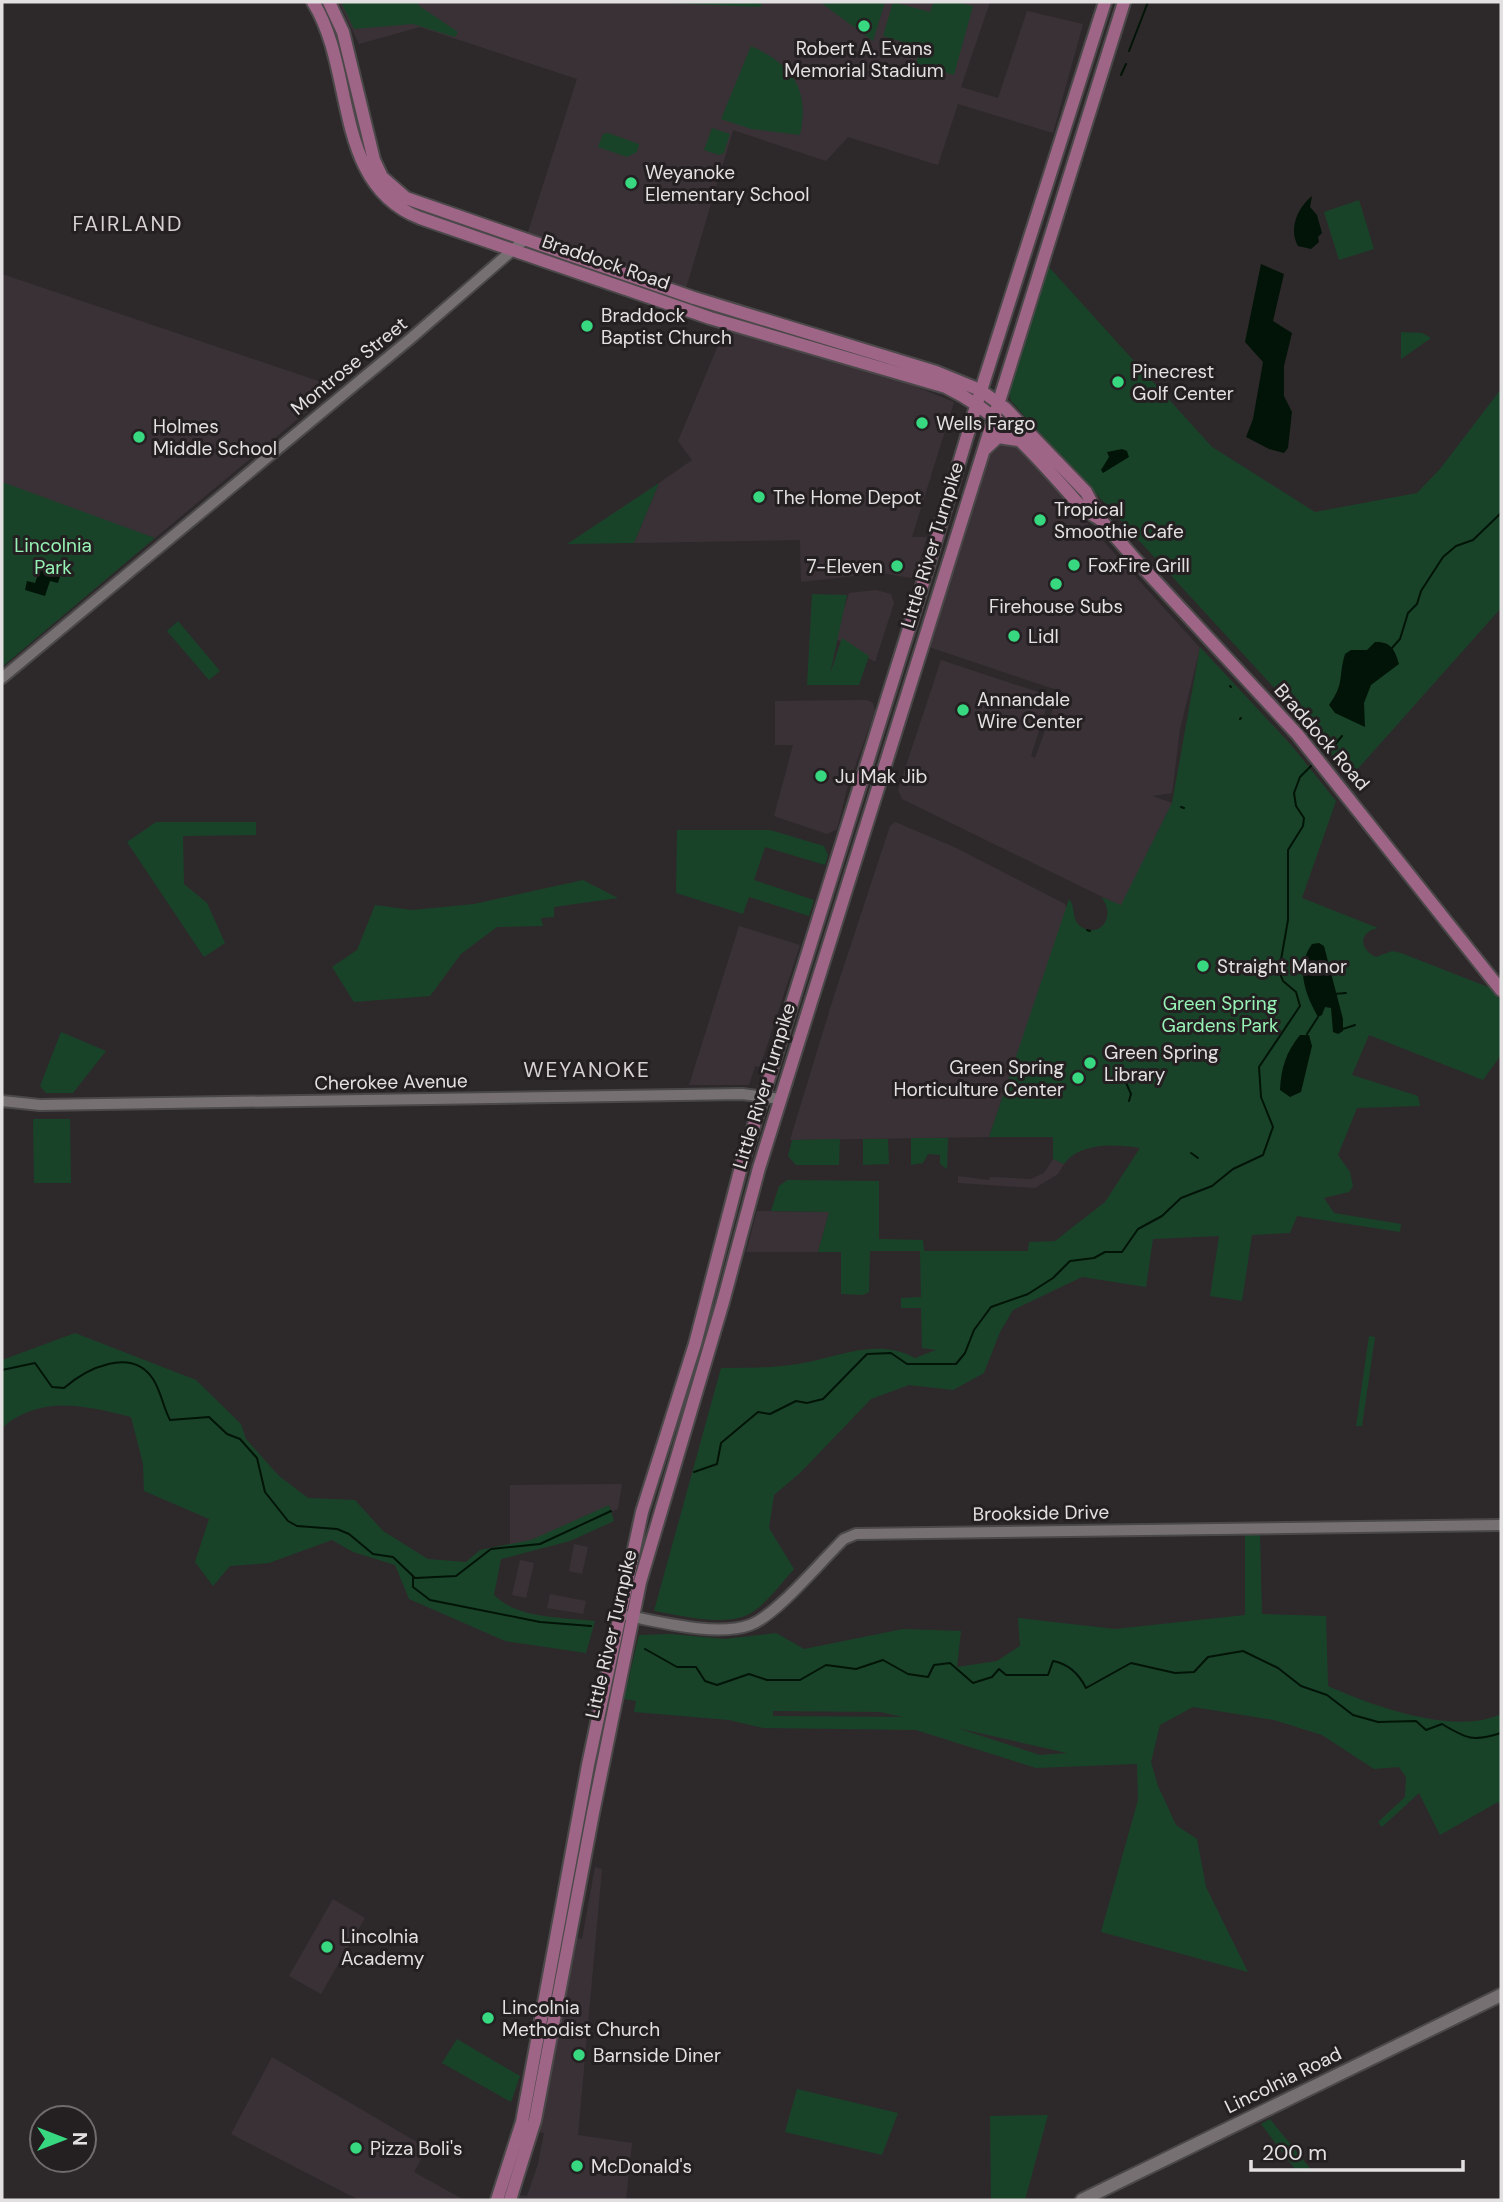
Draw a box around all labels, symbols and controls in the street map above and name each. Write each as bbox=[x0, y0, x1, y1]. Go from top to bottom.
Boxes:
marker: Robert A. Evans Memorial Stadium bbox=[856, 18, 872, 34]
place label: Robert A. Evans Memorial Stadium bbox=[784, 36, 944, 83]
place label: Weyanoke Elementary School bbox=[645, 160, 809, 207]
marker: Weyanoke Elementary School bbox=[623, 175, 639, 191]
district label: FAIRLAND bbox=[72, 210, 184, 238]
street label: Braddock Road bbox=[539, 228, 673, 296]
place label: Braddock Baptist Church bbox=[601, 303, 732, 350]
street label: Montrose Street bbox=[286, 311, 412, 421]
marker: Braddock Baptist Church bbox=[579, 318, 595, 334]
place label: Pinecrest Golf Center bbox=[1132, 359, 1234, 406]
marker: Pinecrest Golf Center bbox=[1110, 374, 1126, 390]
place label: Wells Fargo bbox=[936, 411, 1035, 436]
place label: Holmes Middle School bbox=[153, 414, 277, 461]
marker: Wells Fargo bbox=[914, 415, 930, 431]
marker: Holmes Middle School bbox=[131, 429, 147, 445]
street label: Little River Turnpike bbox=[895, 459, 969, 631]
place label: The Home Depot bbox=[773, 485, 922, 510]
marker: The Home Depot bbox=[751, 489, 767, 505]
place label: Tropical Smoothie Cafe bbox=[1054, 497, 1184, 544]
marker: Tropical Smoothie Cafe bbox=[1032, 512, 1048, 528]
park label: Lincolnia Park bbox=[14, 533, 92, 580]
place label: FoxFire Grill bbox=[1088, 553, 1190, 578]
place label: 7-Eleven bbox=[807, 554, 883, 579]
marker: FoxFire Grill bbox=[1066, 557, 1082, 573]
marker: 7-Eleven bbox=[889, 558, 905, 574]
marker: Firehouse Subs bbox=[1048, 576, 1064, 592]
place label: Firehouse Subs bbox=[989, 594, 1123, 619]
place label: Lidl bbox=[1028, 624, 1059, 649]
marker: Lidl bbox=[1006, 628, 1022, 644]
street label: Braddock Road bbox=[1269, 678, 1375, 796]
place label: Annandale Wire Center bbox=[977, 687, 1083, 734]
marker: Annandale Wire Center bbox=[955, 702, 971, 718]
place label: Ju Mak Jib bbox=[835, 764, 927, 789]
marker: Ju Mak Jib bbox=[813, 768, 829, 784]
place label: Straight Manor bbox=[1217, 954, 1347, 979]
marker: Straight Manor bbox=[1195, 958, 1211, 974]
park label: Green Spring Gardens Park bbox=[1161, 991, 1279, 1038]
street label: Little River Turnpike bbox=[727, 1000, 801, 1172]
place label: Green Spring Library bbox=[1104, 1040, 1219, 1087]
place label: Green Spring Horticulture Center bbox=[894, 1055, 1064, 1102]
marker: Green Spring Library bbox=[1082, 1055, 1098, 1071]
district label: WEYANOKE bbox=[523, 1056, 651, 1084]
street label: Cherokee Avenue bbox=[314, 1068, 468, 1096]
marker: Green Spring Horticulture Center bbox=[1070, 1070, 1086, 1086]
street label: Brookside Drive bbox=[973, 1499, 1109, 1527]
street label: Little River Turnpike bbox=[579, 1547, 643, 1721]
place label: Lincolnia Academy bbox=[341, 1924, 425, 1971]
marker: Lincolnia Academy bbox=[319, 1939, 335, 1955]
place label: Lincolnia Methodist Church bbox=[502, 1995, 660, 2042]
marker: Lincolnia Methodist Church bbox=[480, 2010, 496, 2026]
street label: Lincolnia Road bbox=[1220, 2041, 1346, 2119]
place label: Barnside Diner bbox=[593, 2043, 721, 2068]
marker: Barnside Diner bbox=[571, 2047, 587, 2063]
north arrow bbox=[28, 2104, 98, 2174]
scale bar bbox=[1251, 2128, 1463, 2172]
text: N bbox=[67, 2132, 92, 2146]
place label: Pizza Boli's bbox=[370, 2136, 462, 2161]
text: 200 m bbox=[1262, 2139, 1327, 2167]
marker: Pizza Boli's bbox=[348, 2140, 364, 2156]
place label: McDonald's bbox=[591, 2154, 692, 2179]
marker: McDonald's bbox=[569, 2158, 585, 2174]

